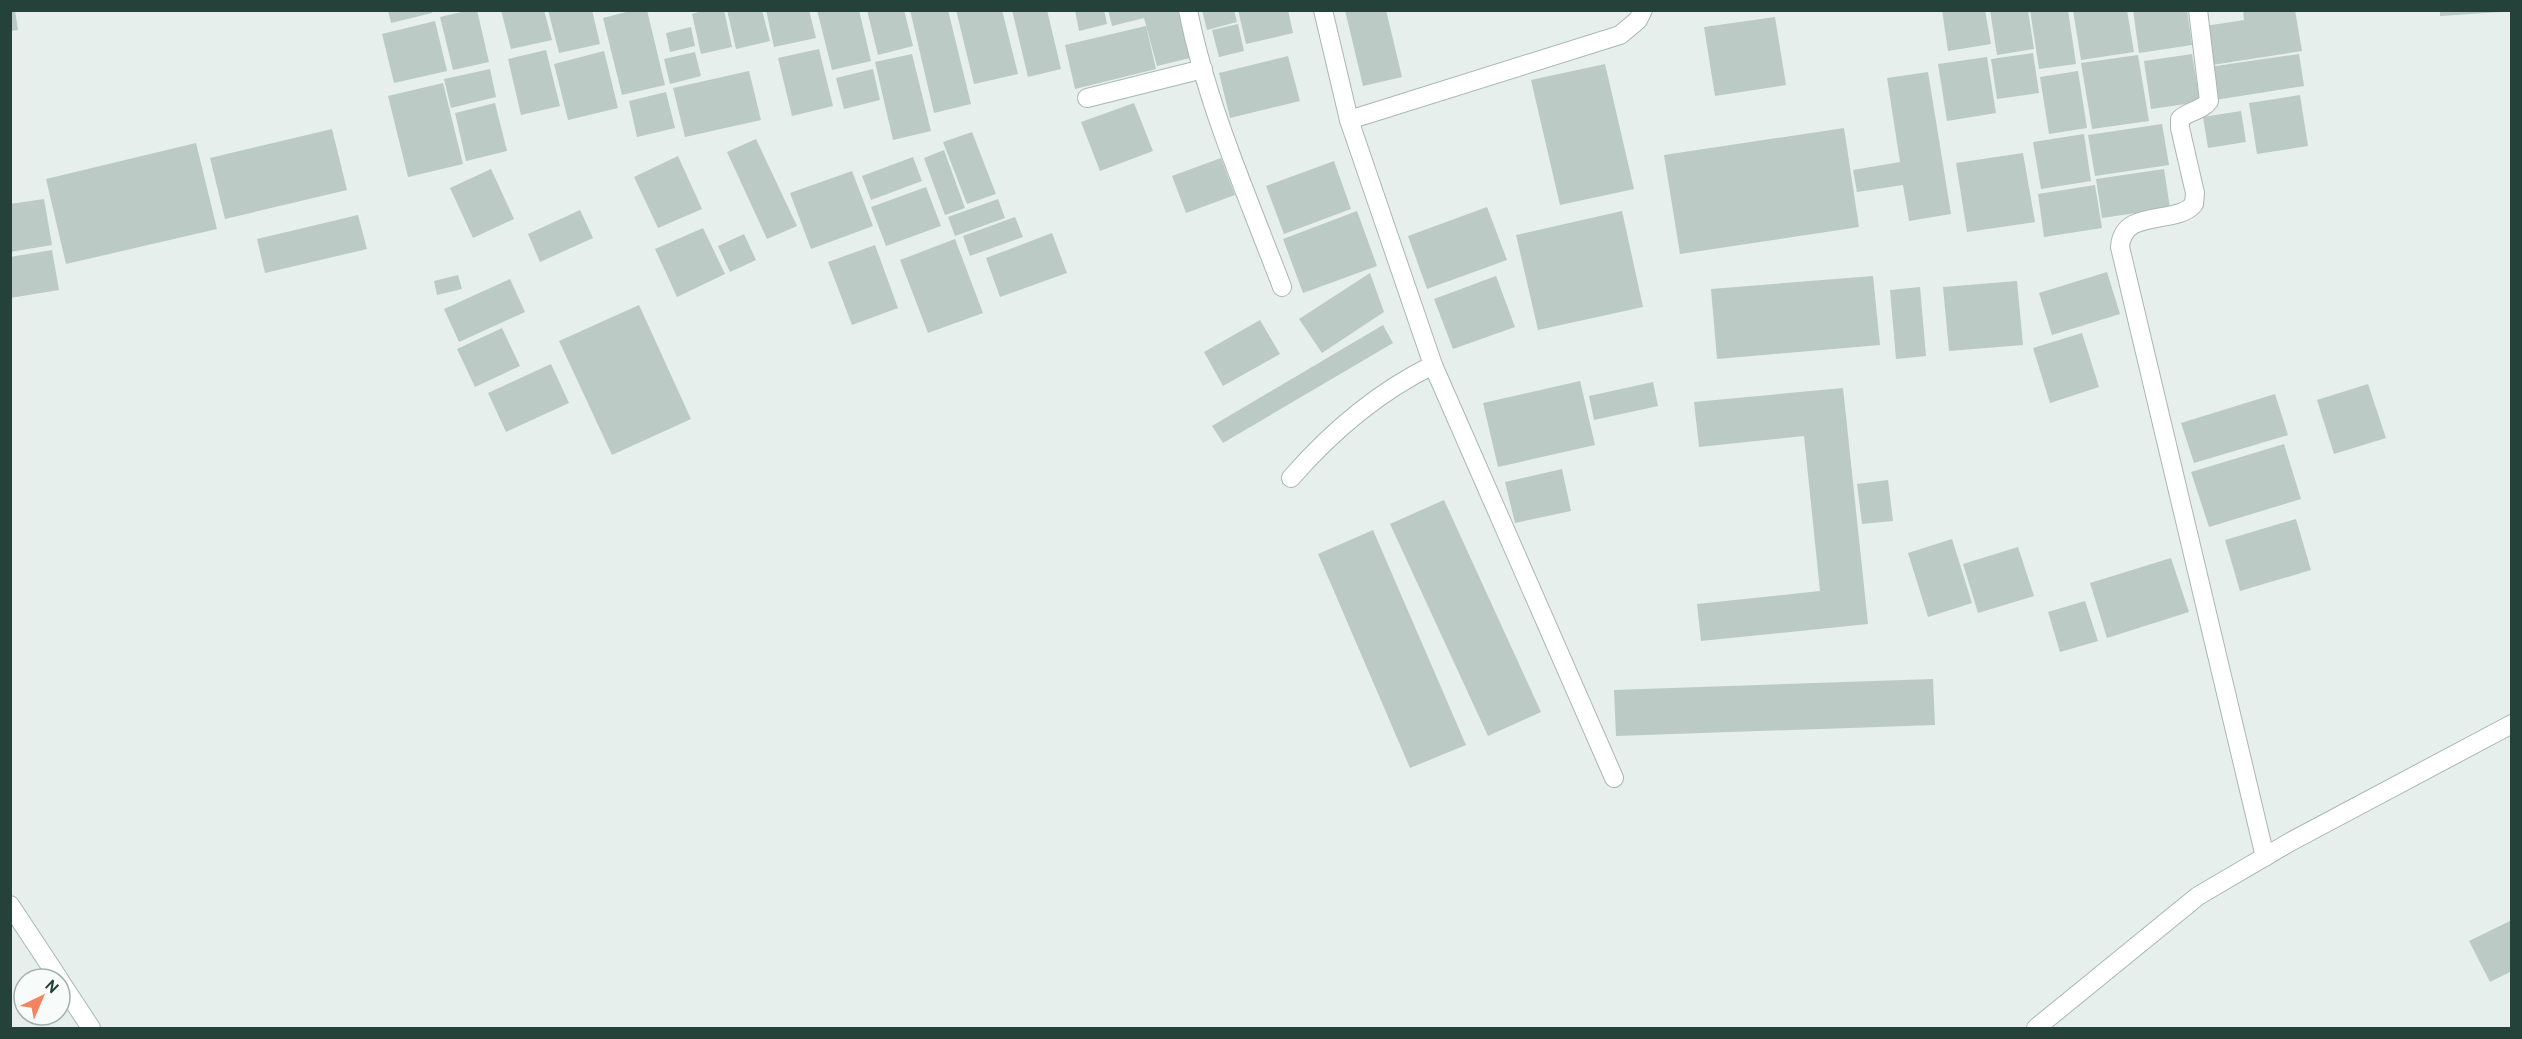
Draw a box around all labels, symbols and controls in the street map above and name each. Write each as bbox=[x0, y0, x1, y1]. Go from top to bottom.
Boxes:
north arrow bbox=[12, 967, 72, 1027]
text: N bbox=[40, 976, 62, 999]

